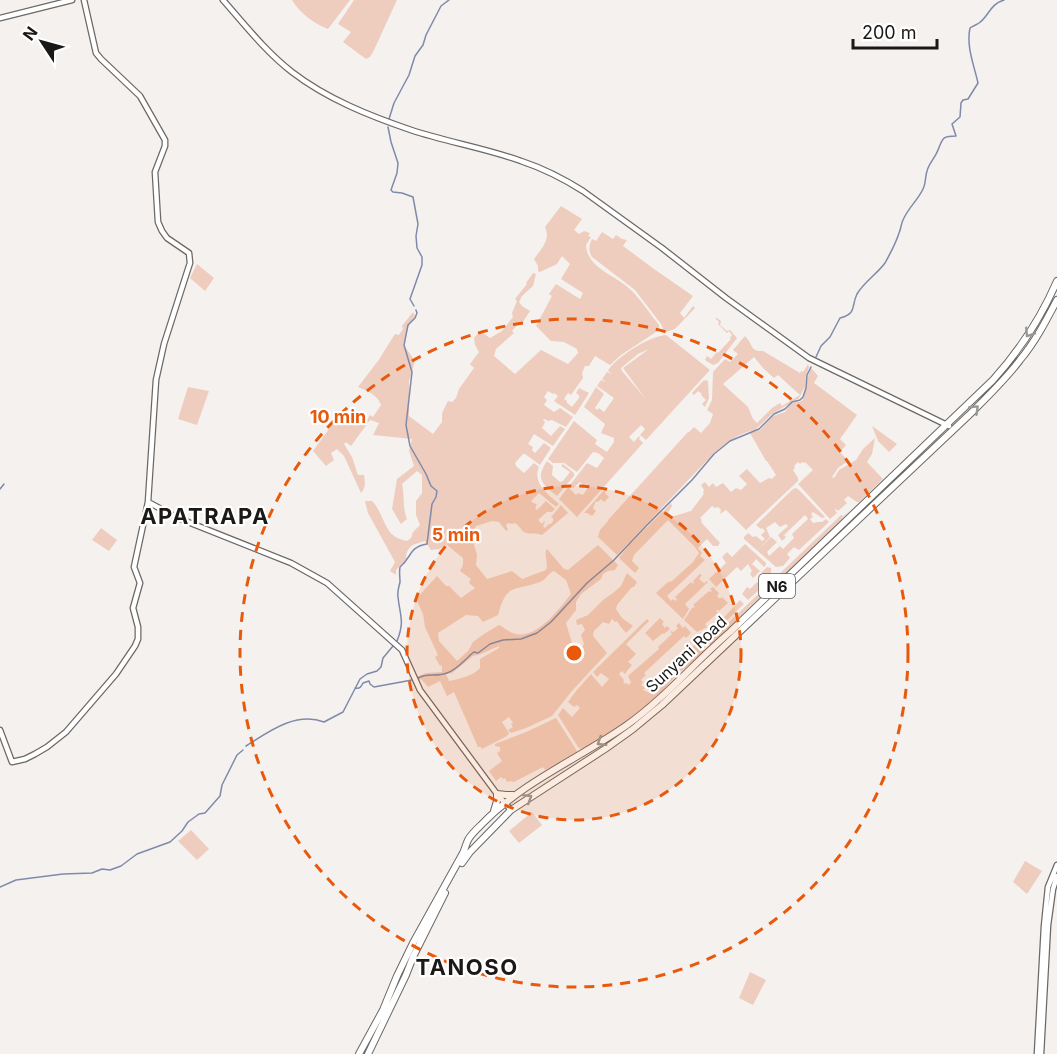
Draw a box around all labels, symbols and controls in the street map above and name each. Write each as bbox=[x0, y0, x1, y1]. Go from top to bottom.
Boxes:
north arrow bbox=[12, 12, 72, 72]
scale bar bbox=[853, 12, 937, 50]
text: N bbox=[18, 22, 42, 44]
text: 200 m bbox=[862, 22, 917, 43]
one-way arrow bbox=[1025, 327, 1037, 337]
one-way arrow bbox=[968, 405, 978, 416]
text: 10 min bbox=[310, 406, 366, 427]
district label: APATRAPA bbox=[140, 503, 270, 529]
text: 5 min bbox=[432, 524, 480, 545]
road number: N6 bbox=[759, 574, 795, 598]
street label: Sunyani Road bbox=[641, 611, 731, 697]
centre of rings bbox=[564, 643, 584, 663]
one-way arrow bbox=[597, 734, 607, 746]
one-way arrow bbox=[522, 795, 533, 806]
district label: TANOSO bbox=[415, 954, 519, 980]

